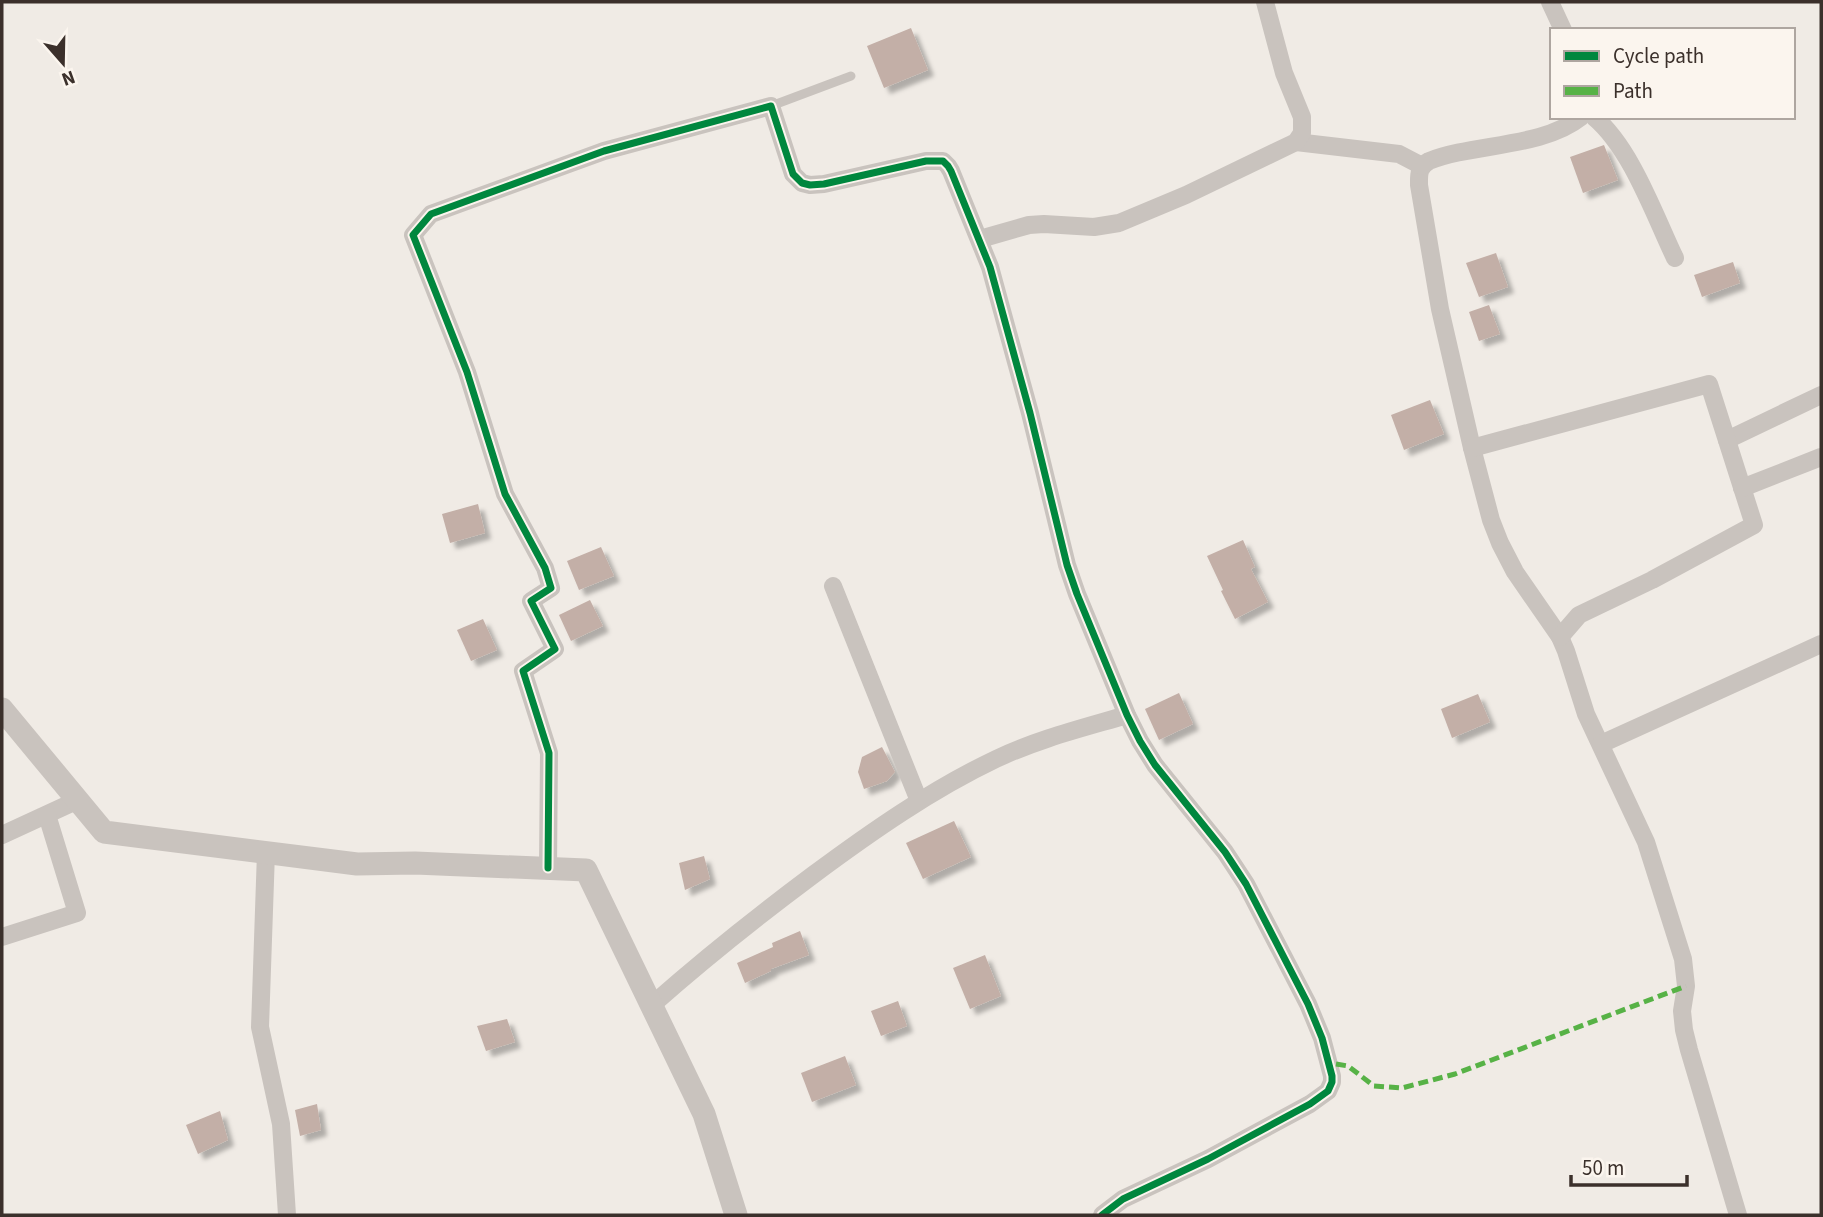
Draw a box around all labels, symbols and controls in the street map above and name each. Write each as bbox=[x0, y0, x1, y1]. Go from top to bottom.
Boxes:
north arrow bbox=[28, 28, 98, 98]
legend bbox=[1550, 28, 1795, 119]
text: Cycle path bbox=[1613, 41, 1704, 71]
text: N bbox=[58, 63, 79, 92]
text: Path bbox=[1613, 76, 1653, 106]
scale bar bbox=[1571, 1144, 1686, 1188]
text: 50 m bbox=[1582, 1153, 1624, 1183]

